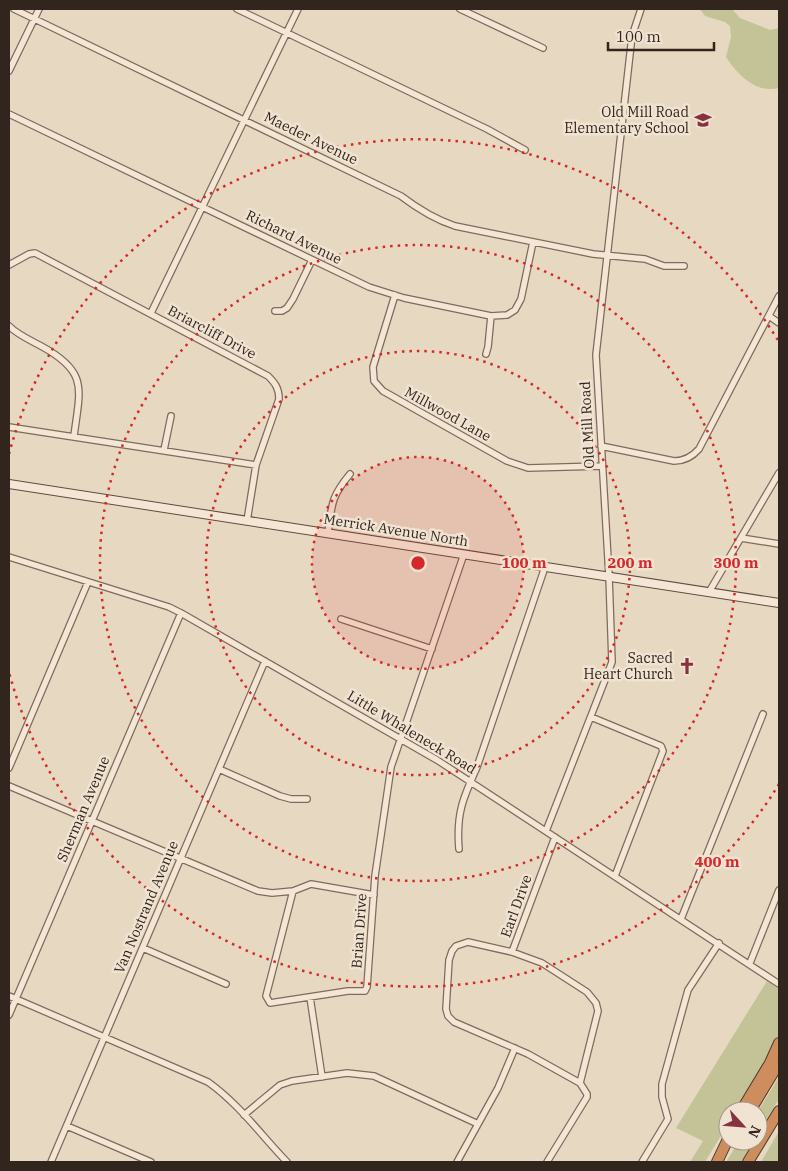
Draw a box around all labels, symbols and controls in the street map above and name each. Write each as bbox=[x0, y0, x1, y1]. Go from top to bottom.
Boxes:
scale bar bbox=[608, 20, 714, 52]
text: 100 m bbox=[616, 27, 661, 46]
place label: Old Mill Road Elementary School bbox=[564, 103, 689, 137]
street label: Maeder Avenue bbox=[261, 108, 361, 168]
school or university icon: Old Mill Road Elementary School bbox=[693, 110, 713, 130]
street label: Richard Avenue bbox=[243, 206, 345, 268]
street label: Briarcliff Drive bbox=[165, 301, 259, 363]
street label: Old Mill Road bbox=[576, 380, 598, 469]
street label: Millwood Lane bbox=[402, 383, 494, 445]
street label: Merrick Avenue North bbox=[322, 510, 470, 550]
text: 100 m bbox=[501, 553, 547, 572]
text: 200 m bbox=[607, 553, 653, 572]
text: 300 m bbox=[713, 553, 759, 572]
centre of rings bbox=[409, 554, 427, 572]
place label: Sacred Heart Church bbox=[584, 649, 673, 683]
church icon: Sacred Heart Church bbox=[677, 656, 697, 676]
street label: Little Whaleneck Road bbox=[344, 686, 480, 778]
street label: Sherman Avenue bbox=[53, 753, 113, 865]
street label: Van Nostrand Avenue bbox=[110, 838, 182, 976]
text: 400 m bbox=[694, 852, 740, 871]
street label: Earl Drive bbox=[496, 872, 536, 940]
street label: Brian Drive bbox=[347, 893, 371, 969]
north arrow bbox=[718, 1101, 768, 1151]
text: N bbox=[744, 1123, 765, 1141]

